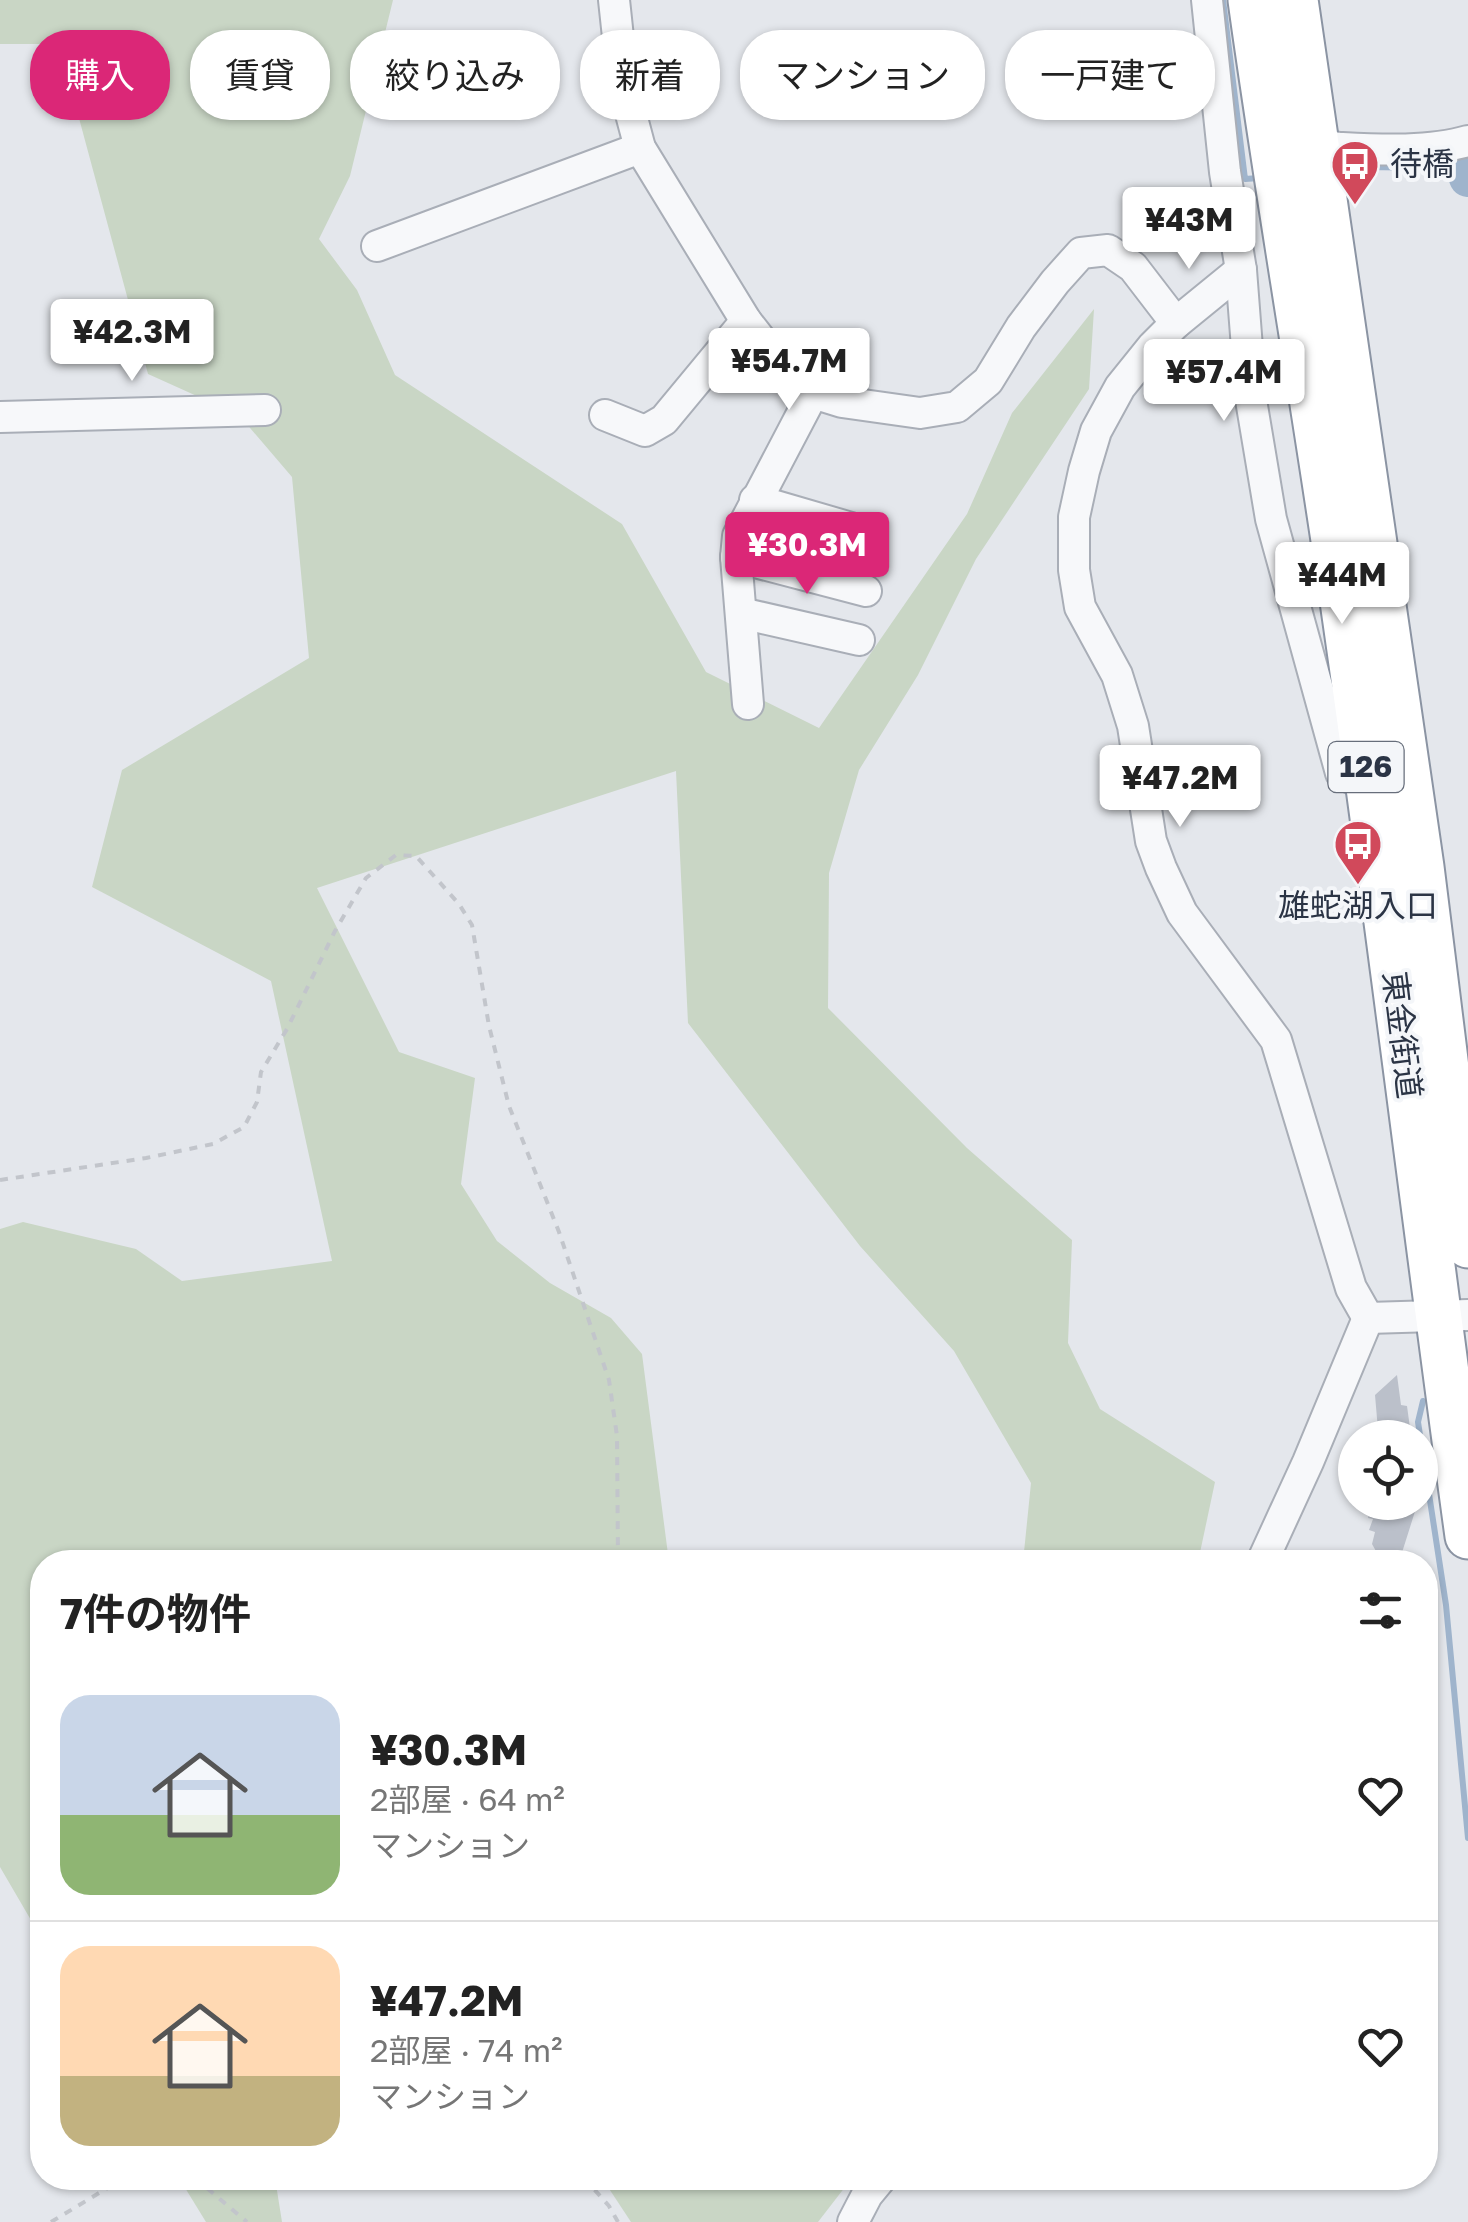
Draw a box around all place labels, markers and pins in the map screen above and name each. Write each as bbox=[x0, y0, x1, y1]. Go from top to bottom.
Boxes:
bus stop icon: 待橋 bbox=[1329, 138, 1381, 206]
place label: 待橋 bbox=[1390, 144, 1454, 182]
pin: ¥43M bbox=[1130, 187, 1248, 272]
pin: ¥42.3M bbox=[51, 299, 213, 384]
pin: ¥54.7M bbox=[708, 328, 870, 413]
pin: ¥57.4M bbox=[1143, 339, 1305, 424]
pin: ¥30.3M bbox=[726, 512, 888, 597]
pin: ¥44M bbox=[1283, 542, 1401, 627]
pin: ¥47.2M bbox=[1099, 745, 1261, 830]
bus stop icon: 雄蛇湖入口 bbox=[1332, 818, 1384, 886]
place label: 雄蛇湖入口 bbox=[1278, 886, 1438, 924]

